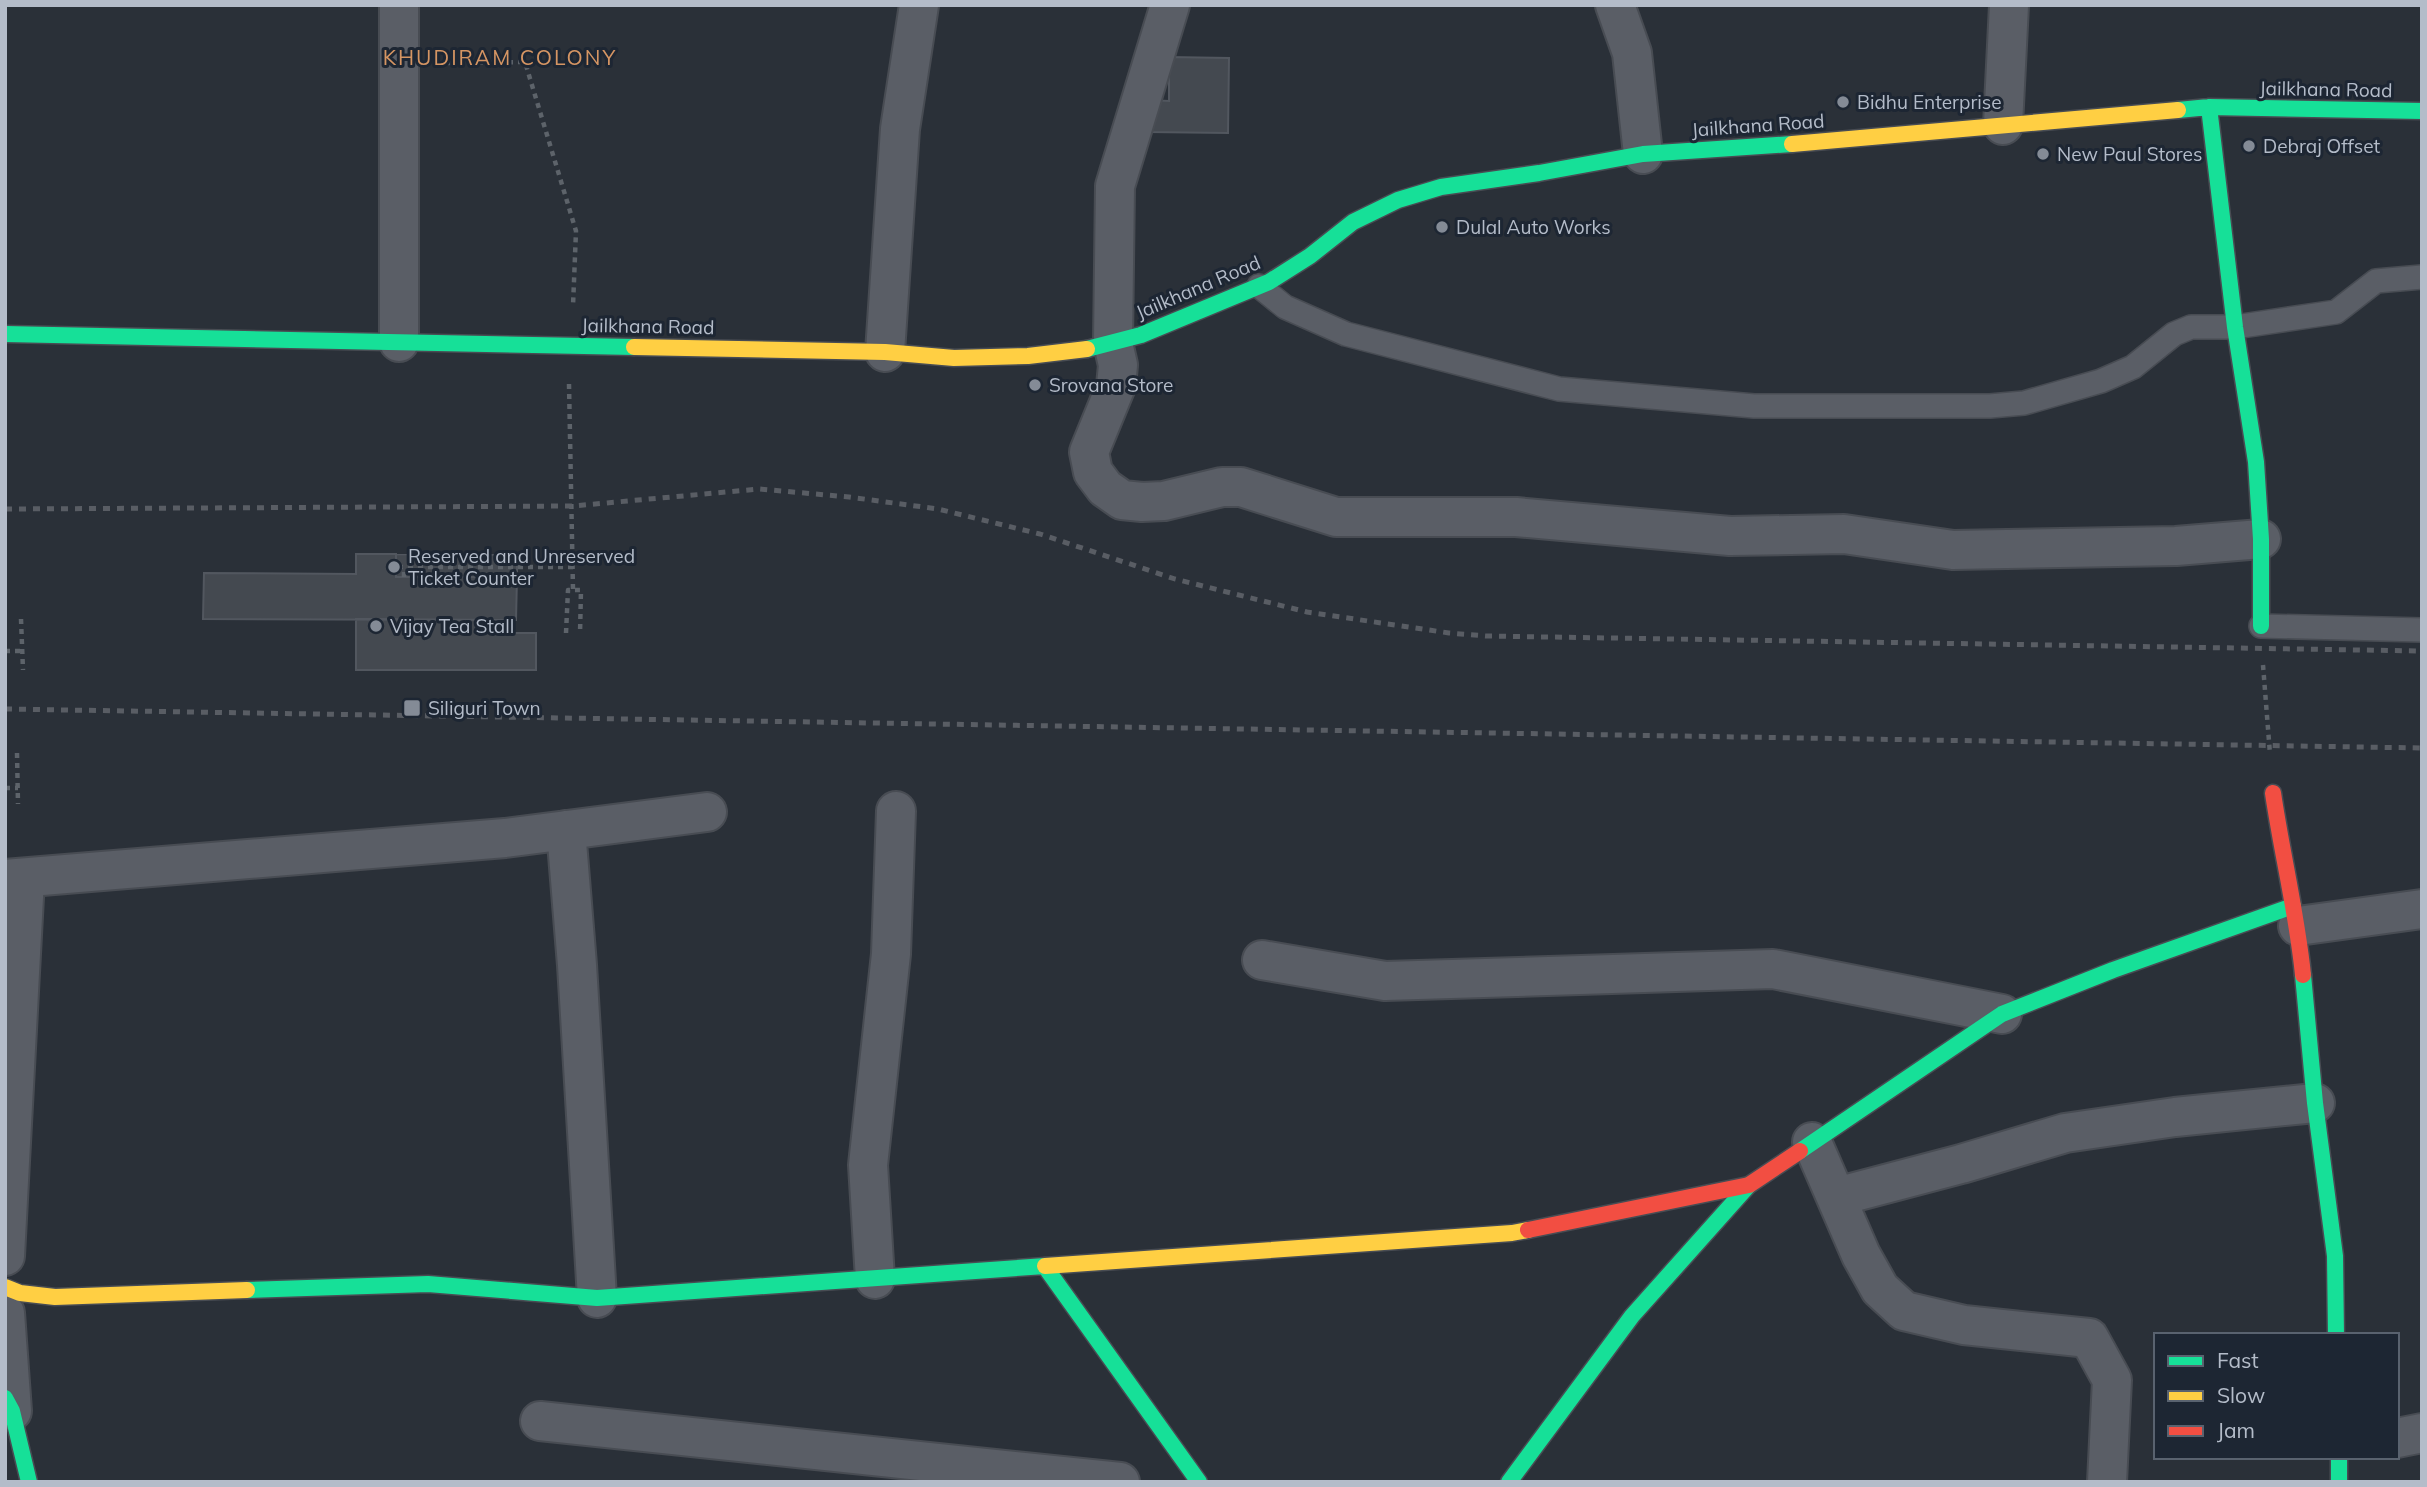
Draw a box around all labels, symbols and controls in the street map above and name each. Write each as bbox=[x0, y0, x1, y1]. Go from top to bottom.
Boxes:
district label: KHUDIRAM COLONY bbox=[383, 44, 617, 70]
street label: Jailkhana Road bbox=[2259, 76, 2393, 102]
place label: Bidhu Enterprise bbox=[1857, 90, 2002, 114]
marker: Bidhu Enterprise bbox=[1835, 94, 1851, 110]
street label: Jailkhana Road bbox=[1691, 108, 1825, 142]
place label: Debraj Offset bbox=[2263, 134, 2380, 158]
marker: Debraj Offset bbox=[2241, 138, 2257, 154]
place label: New Paul Stores bbox=[2057, 142, 2202, 166]
marker: New Paul Stores bbox=[2035, 146, 2051, 162]
place label: Dulal Auto Works bbox=[1456, 215, 1611, 239]
marker: Dulal Auto Works bbox=[1434, 219, 1450, 235]
street label: Jailkhana Road bbox=[1132, 250, 1264, 324]
street label: Jailkhana Road bbox=[581, 313, 715, 339]
place label: Srovana Store bbox=[1049, 373, 1173, 397]
marker: Srovana Store bbox=[1027, 377, 1043, 393]
place label: Reserved and Unreserved Ticket Counter bbox=[408, 544, 635, 590]
marker: Reserved and Unreserved Ticket Counter bbox=[386, 559, 402, 575]
place label: Vijay Tea Stall bbox=[390, 614, 514, 638]
marker: Vijay Tea Stall bbox=[368, 618, 384, 634]
place label: Siliguri Town bbox=[428, 696, 541, 720]
marker: Siliguri Town bbox=[402, 698, 422, 718]
legend bbox=[2154, 1333, 2399, 1459]
text: Fast bbox=[2217, 1347, 2259, 1373]
text: Slow bbox=[2217, 1382, 2265, 1408]
text: Jam bbox=[2217, 1417, 2255, 1443]

